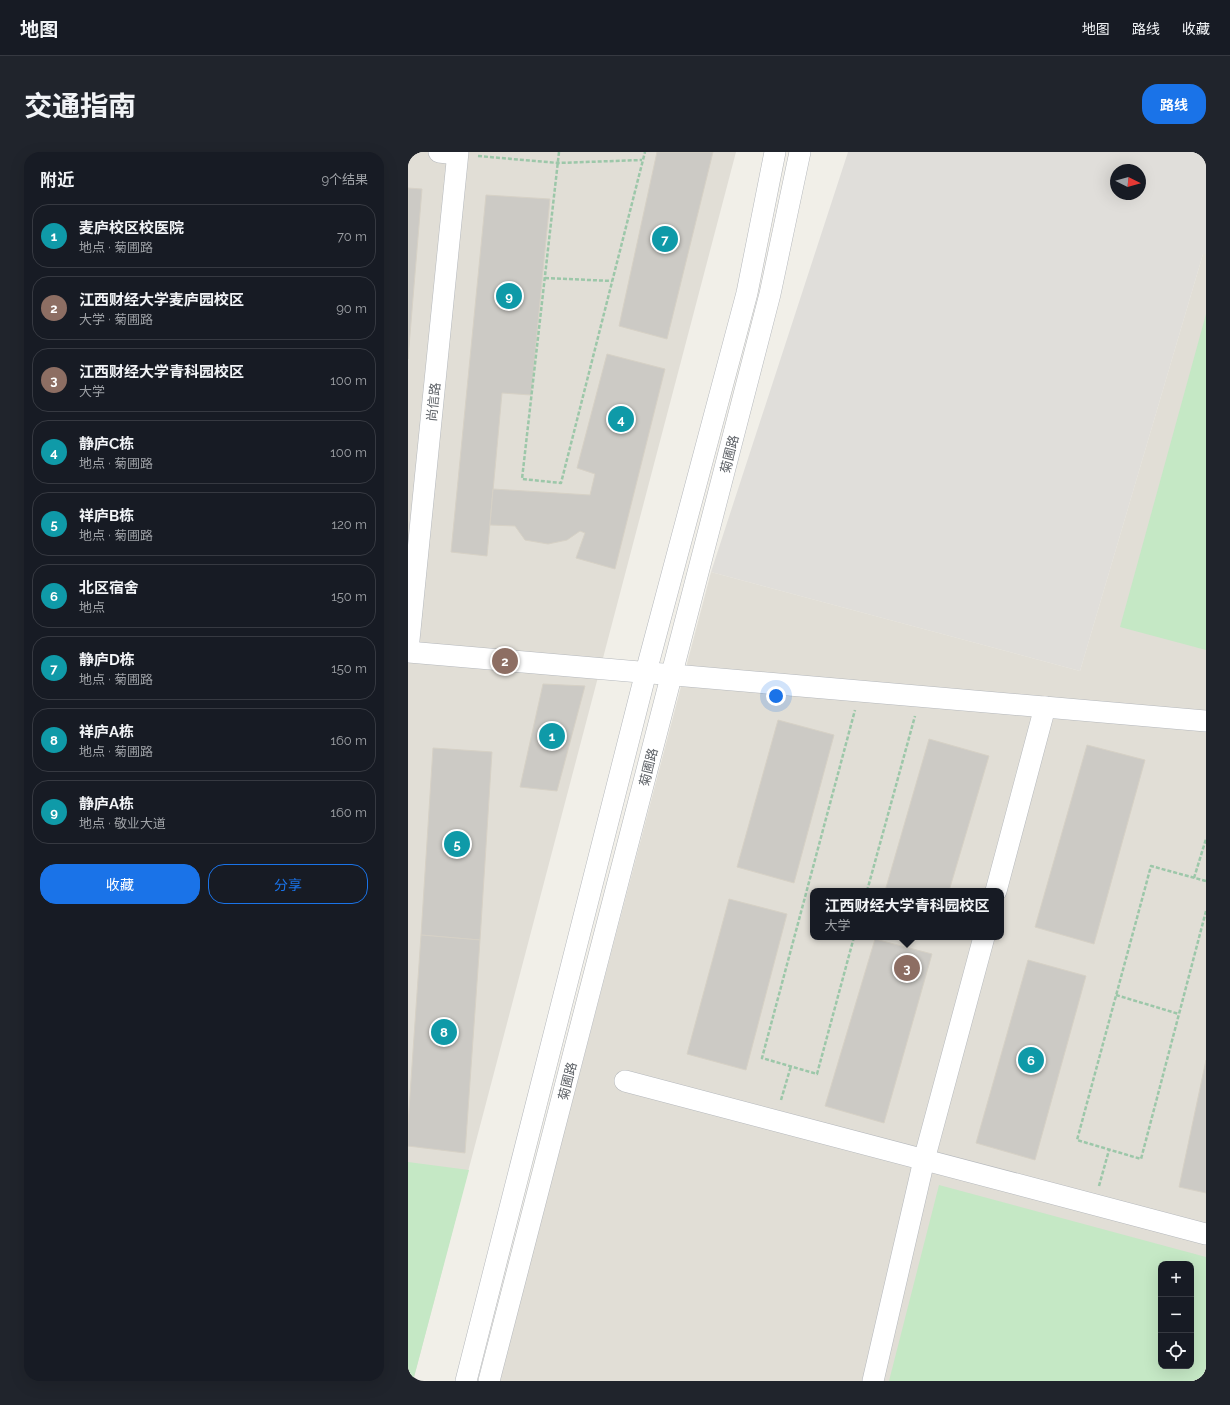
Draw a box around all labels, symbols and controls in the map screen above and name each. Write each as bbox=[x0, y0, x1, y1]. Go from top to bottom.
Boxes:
text: 地图 bbox=[20, 18, 58, 40]
text: 地图 bbox=[1082, 21, 1110, 37]
text: 路线 bbox=[1132, 21, 1160, 37]
text: 收藏 bbox=[1182, 21, 1210, 37]
button: 路线 bbox=[1142, 84, 1206, 124]
text: 交通指南 bbox=[24, 90, 136, 123]
north arrow bbox=[1110, 164, 1146, 200]
text: 附近 bbox=[40, 170, 74, 190]
text: 9个结果 bbox=[321, 172, 368, 187]
text: 麦庐校区校医院 bbox=[79, 219, 184, 237]
pin: 7 bbox=[652, 224, 678, 254]
text: 1 bbox=[51, 229, 57, 244]
text: 70 m bbox=[337, 229, 367, 244]
text: 地点 · 菊圃路 bbox=[79, 240, 153, 255]
pin: 9 bbox=[496, 281, 522, 311]
text: 江西财经大学麦庐园校区 bbox=[79, 291, 244, 309]
text: 2 bbox=[50, 301, 58, 316]
text: 90 m bbox=[336, 301, 367, 316]
text: 大学 · 菊圃路 bbox=[79, 312, 153, 327]
text: 江西财经大学青科园校区 bbox=[79, 363, 244, 381]
text: 3 bbox=[50, 373, 58, 388]
text: 100 m bbox=[330, 373, 367, 388]
street label: 尚信路 bbox=[424, 382, 443, 422]
text: 大学 bbox=[79, 384, 105, 399]
pin: 4 bbox=[608, 404, 634, 434]
street label: 菊圃路 bbox=[717, 433, 741, 475]
text: 静庐C栋 bbox=[79, 435, 134, 453]
text: 4 bbox=[50, 445, 58, 460]
text: 100 m bbox=[330, 445, 367, 460]
text: 地点 · 菊圃路 bbox=[79, 456, 153, 471]
text: 祥庐B栋 bbox=[79, 507, 134, 525]
text: 5 bbox=[50, 517, 58, 532]
text: 120 m bbox=[331, 517, 367, 532]
text: 地点 · 菊圃路 bbox=[79, 528, 153, 543]
text: 北区宿舍 bbox=[79, 579, 139, 597]
text: 6 bbox=[50, 589, 58, 604]
text: 150 m bbox=[331, 589, 367, 604]
text: 地点 bbox=[79, 600, 105, 615]
pin: 2 bbox=[492, 646, 518, 676]
text: 静庐D栋 bbox=[79, 651, 135, 669]
text: 7 bbox=[50, 661, 58, 676]
text: 150 m bbox=[331, 661, 367, 676]
text: 地点 · 菊圃路 bbox=[79, 672, 153, 687]
your location bbox=[766, 686, 786, 706]
pin: 1 bbox=[539, 721, 565, 751]
text: 祥庐A栋 bbox=[79, 723, 134, 741]
text: 8 bbox=[50, 733, 58, 748]
text: 160 m bbox=[330, 733, 367, 748]
text: 地点 · 菊圃路 bbox=[79, 744, 153, 759]
street label: 菊圃路 bbox=[636, 746, 660, 788]
text: 静庐A栋 bbox=[79, 795, 134, 813]
text: 9 bbox=[50, 805, 58, 820]
text: 160 m bbox=[330, 805, 367, 820]
text: 地点 · 敬业大道 bbox=[79, 816, 166, 831]
pin: 5 bbox=[444, 829, 470, 859]
button: 收藏 bbox=[40, 864, 200, 904]
button: 分享 bbox=[208, 864, 368, 904]
popup bbox=[810, 888, 1004, 940]
text: 江西财经大学青科园校区 bbox=[824, 897, 990, 915]
text: 大学 bbox=[824, 918, 851, 933]
pin: 3 bbox=[894, 953, 920, 983]
pin: 8 bbox=[431, 1017, 457, 1047]
pin: 6 bbox=[1018, 1045, 1044, 1075]
street label: 菊圃路 bbox=[555, 1060, 579, 1102]
map controls bbox=[1158, 1261, 1194, 1369]
button: + bbox=[1158, 1261, 1194, 1297]
button: − bbox=[1158, 1297, 1194, 1333]
button: locate bbox=[1158, 1333, 1194, 1369]

